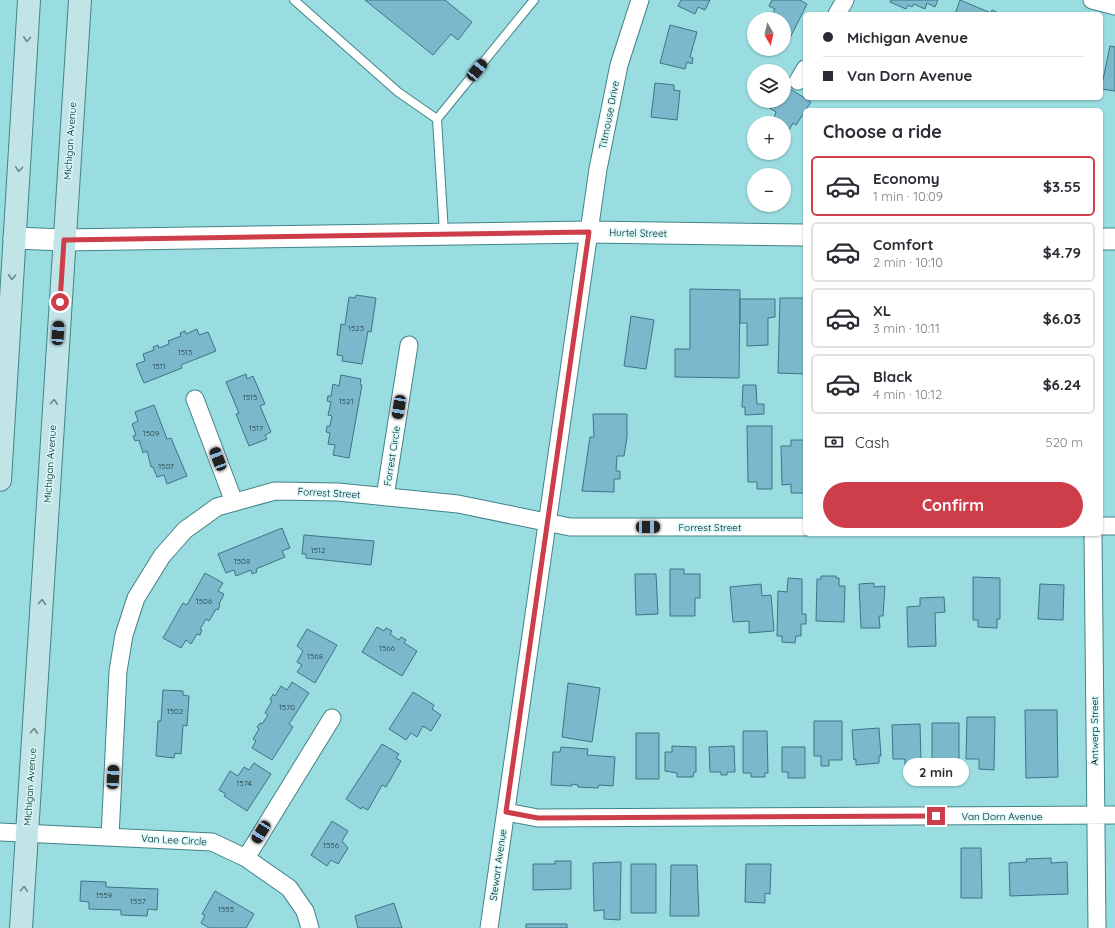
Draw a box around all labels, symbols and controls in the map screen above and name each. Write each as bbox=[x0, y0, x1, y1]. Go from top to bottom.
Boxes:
north arrow bbox=[747, 12, 791, 56]
map controls bbox=[747, 12, 791, 212]
text: Michigan Avenue bbox=[847, 28, 968, 47]
one-way arrow bbox=[22, 36, 31, 42]
car bbox=[465, 57, 489, 83]
button: layers bbox=[747, 64, 791, 108]
text: Van Dorn Avenue bbox=[847, 66, 972, 85]
street label: Titmouse Drive bbox=[596, 79, 622, 150]
street label: Michigan Avenue bbox=[61, 101, 79, 181]
button: + bbox=[747, 116, 791, 160]
text: Choose a ride bbox=[823, 120, 942, 143]
one-way arrow bbox=[14, 166, 23, 172]
button: − bbox=[747, 168, 791, 212]
icon: car bbox=[825, 168, 861, 204]
text: Economy bbox=[873, 169, 940, 188]
text: $3.55 bbox=[1043, 177, 1081, 196]
text: 1 min · 10:09 bbox=[873, 188, 943, 204]
street label: Hurtel Street bbox=[609, 226, 668, 240]
icon: car bbox=[825, 234, 861, 270]
text: Comfort bbox=[873, 235, 934, 254]
text: $4.79 bbox=[1043, 243, 1081, 262]
text: 2 min · 10:10 bbox=[873, 254, 943, 270]
one-way arrow bbox=[8, 274, 17, 280]
route start bbox=[51, 293, 69, 311]
icon: car bbox=[825, 300, 861, 336]
text: XL bbox=[873, 301, 891, 320]
text: $6.03 bbox=[1043, 309, 1081, 328]
text: 3 min · 10:11 bbox=[873, 320, 940, 336]
car bbox=[51, 321, 65, 345]
house number: 1523 bbox=[348, 323, 364, 333]
house number: 1513 bbox=[178, 347, 192, 357]
house number: 1511 bbox=[152, 361, 166, 371]
icon: car bbox=[825, 366, 861, 402]
text: Black bbox=[873, 367, 913, 386]
text: $6.24 bbox=[1043, 375, 1081, 394]
text: 4 min · 10:12 bbox=[873, 386, 942, 402]
house number: 1515 bbox=[243, 392, 257, 402]
car bbox=[391, 394, 407, 420]
house number: 1521 bbox=[339, 396, 353, 406]
one-way arrow bbox=[49, 399, 58, 405]
house number: 1517 bbox=[249, 423, 263, 433]
street label: Michigan Avenue bbox=[41, 424, 59, 504]
street label: Forrest Circle bbox=[381, 425, 403, 487]
house number: 1509 bbox=[143, 428, 160, 438]
icon: cash bbox=[823, 431, 845, 453]
text: Cash bbox=[855, 433, 889, 452]
text: 520 m bbox=[1046, 434, 1083, 450]
car bbox=[208, 446, 228, 472]
house number: 1507 bbox=[158, 461, 174, 471]
button: Confirm bbox=[823, 482, 1083, 528]
street label: Forrest Street bbox=[297, 485, 361, 501]
car bbox=[636, 521, 660, 533]
street label: Forrest Street bbox=[679, 521, 742, 534]
house number: 1512 bbox=[311, 545, 326, 555]
house number: 1508 bbox=[234, 556, 250, 566]
house number: 1506 bbox=[196, 596, 213, 606]
one-way arrow bbox=[37, 599, 46, 605]
house number: 1566 bbox=[379, 643, 396, 653]
house number: 1568 bbox=[307, 651, 323, 661]
street label: Antwerp Street bbox=[1088, 696, 1101, 766]
house number: 1570 bbox=[279, 702, 295, 712]
house number: 1502 bbox=[167, 706, 184, 716]
one-way arrow bbox=[29, 728, 38, 734]
street label: Michigan Avenue bbox=[21, 747, 39, 827]
callout: 2 min bbox=[903, 758, 969, 786]
text: 2 min bbox=[919, 764, 953, 780]
car bbox=[106, 765, 120, 789]
house number: 1574 bbox=[236, 778, 252, 788]
route end bbox=[927, 807, 945, 825]
street label: Van Dorn Avenue bbox=[962, 810, 1043, 823]
car bbox=[250, 819, 272, 845]
street label: Stewart Avenue bbox=[487, 828, 510, 902]
street label: Van Lee Circle bbox=[141, 832, 208, 848]
house number: 1556 bbox=[323, 840, 340, 850]
one-way arrow bbox=[19, 886, 28, 892]
house number: 1559 bbox=[96, 890, 113, 900]
house number: 1557 bbox=[130, 896, 146, 906]
house number: 1555 bbox=[218, 904, 234, 914]

